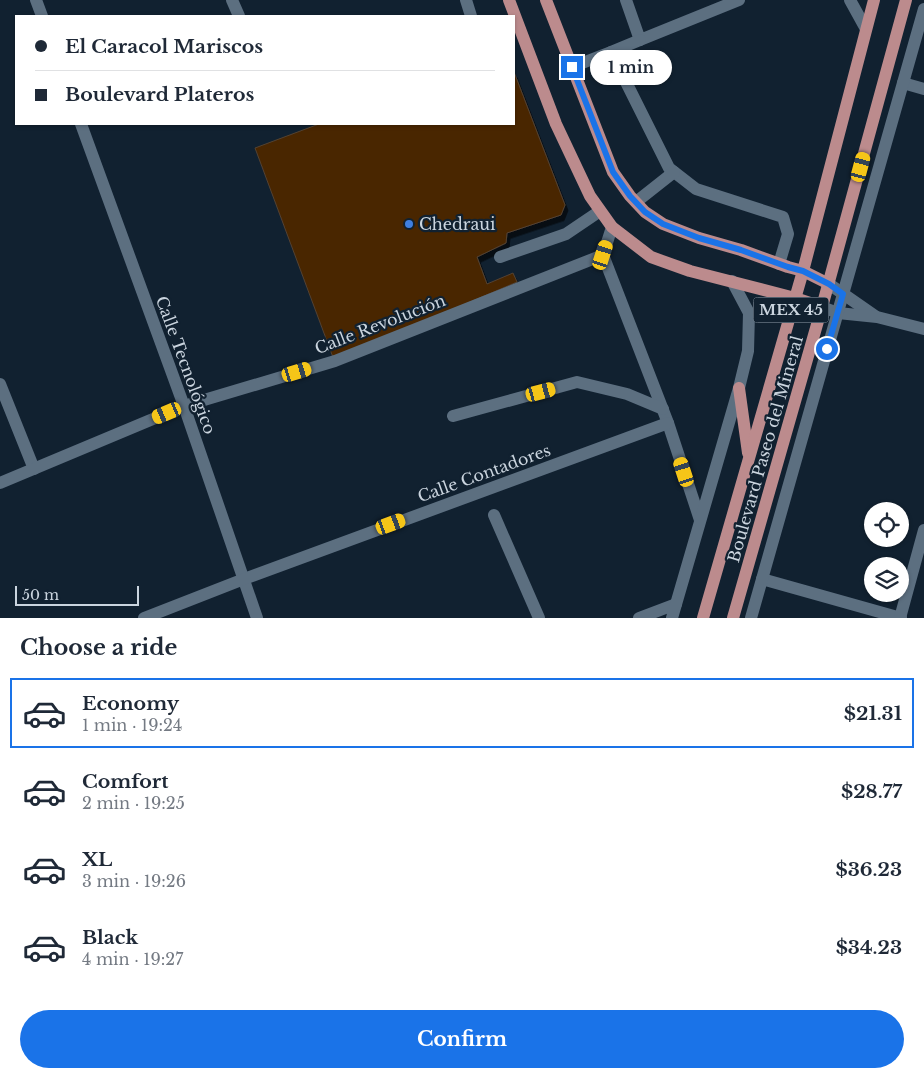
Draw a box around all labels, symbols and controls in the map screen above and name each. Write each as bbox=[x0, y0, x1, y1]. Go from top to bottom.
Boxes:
text: El Caracol Mariscos bbox=[65, 35, 263, 58]
callout: 1 min bbox=[590, 50, 672, 84]
route end bbox=[561, 56, 583, 78]
text: 1 min bbox=[608, 57, 654, 77]
text: Boulevard Plateros bbox=[65, 83, 254, 106]
car bbox=[849, 151, 872, 183]
place label: Chedraui bbox=[419, 214, 496, 234]
marker: Chedraui bbox=[403, 218, 415, 230]
car bbox=[591, 238, 614, 272]
street label: Calle Revolución bbox=[312, 290, 448, 358]
street label: Calle Tecnológico bbox=[152, 293, 220, 437]
road number: MEX 45 bbox=[754, 298, 828, 322]
street label: Boulevard Paseo del Mineral bbox=[723, 333, 807, 565]
route start bbox=[816, 338, 838, 360]
car bbox=[280, 360, 313, 384]
car bbox=[524, 381, 557, 403]
car bbox=[150, 400, 183, 426]
street label: Calle Contadores bbox=[415, 440, 553, 506]
car bbox=[672, 455, 695, 489]
map controls bbox=[864, 502, 909, 602]
button: locate bbox=[864, 502, 909, 547]
car bbox=[374, 512, 407, 536]
button: layers bbox=[864, 557, 909, 602]
scale bar bbox=[15, 583, 139, 606]
text: 50 m bbox=[22, 586, 59, 604]
text: Choose a ride bbox=[20, 634, 177, 661]
icon: car bbox=[22, 691, 67, 736]
text: Economy bbox=[82, 692, 179, 715]
text: $21.31 bbox=[844, 702, 902, 725]
text: 1 min · 19:24 bbox=[82, 715, 182, 735]
icon: car bbox=[22, 769, 67, 814]
text: Comfort bbox=[82, 770, 169, 793]
text: $28.77 bbox=[841, 780, 902, 803]
text: 2 min · 19:25 bbox=[82, 793, 185, 813]
icon: car bbox=[22, 847, 67, 892]
text: XL bbox=[82, 848, 112, 871]
text: $36.23 bbox=[835, 858, 902, 881]
text: 3 min · 19:26 bbox=[82, 871, 186, 891]
icon: car bbox=[22, 925, 67, 970]
text: Black bbox=[82, 926, 138, 949]
text: $34.23 bbox=[836, 936, 902, 959]
text: 4 min · 19:27 bbox=[82, 949, 183, 969]
button: Confirm bbox=[20, 1010, 904, 1068]

